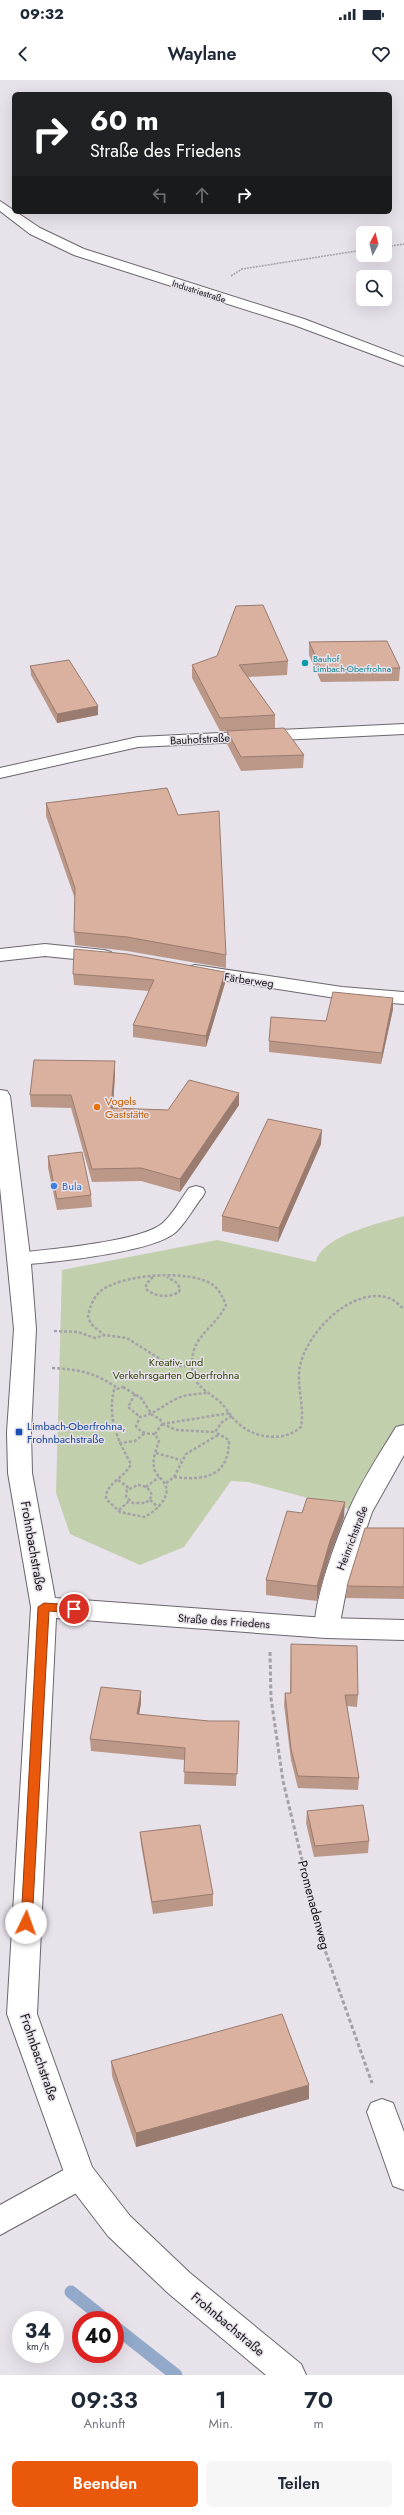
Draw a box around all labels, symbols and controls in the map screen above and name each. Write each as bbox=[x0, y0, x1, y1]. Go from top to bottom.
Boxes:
text: 09:32 bbox=[20, 3, 64, 25]
text: Waylane bbox=[167, 41, 237, 67]
icon: back bbox=[12, 43, 34, 65]
icon: heart bbox=[370, 43, 392, 65]
text: 60 m bbox=[90, 100, 159, 141]
icon: right bbox=[24, 108, 76, 160]
text: Straße des Friedens bbox=[90, 138, 241, 164]
icon: left bbox=[149, 184, 171, 206]
icon: ahead bbox=[191, 184, 213, 206]
icon: right bbox=[233, 184, 255, 206]
north arrow bbox=[356, 226, 392, 262]
map controls bbox=[356, 226, 392, 306]
button: search bbox=[356, 270, 392, 306]
street label: Industriestraße bbox=[171, 276, 228, 306]
place label: Bauhof Limbach-Oberfrohna bbox=[313, 652, 391, 675]
marker: Bauhof Limbach-Oberfrohna bbox=[300, 658, 310, 668]
street label: Bauhofstraße bbox=[170, 729, 231, 749]
street label: Färberweg bbox=[223, 969, 275, 991]
place label: Vogels Gaststätte bbox=[105, 1093, 150, 1122]
marker: Vogels Gaststätte bbox=[92, 1102, 102, 1112]
place label: Bula bbox=[62, 1178, 82, 1194]
marker: Bula bbox=[49, 1181, 59, 1191]
park label: Kreativ- und Verkehrsgarten Oberfrohna bbox=[113, 1354, 239, 1383]
place label: Limbach-Oberfrohna, Frohnbachstraße bbox=[27, 1418, 126, 1447]
marker: Limbach-Oberfrohna, Frohnbachstraße bbox=[14, 1427, 24, 1437]
street label: Frohnbachstraße bbox=[16, 1500, 50, 1593]
street label: Heinrichstraße bbox=[332, 1503, 372, 1573]
pin bbox=[57, 1592, 91, 1626]
icon: arrive bbox=[63, 1598, 85, 1620]
street label: Straße des Friedens bbox=[177, 1610, 271, 1632]
street label: Promenadenweg bbox=[293, 1858, 335, 1952]
position arrow bbox=[5, 1902, 47, 1944]
street label: Frohnbachstraße bbox=[15, 2011, 63, 2103]
street label: Frohnbachstraße bbox=[187, 2287, 269, 2361]
speed limit sign: 40 bbox=[72, 2311, 124, 2363]
text: 34 bbox=[25, 2317, 51, 2346]
text: km/h bbox=[27, 2339, 49, 2354]
text: 09:33 bbox=[71, 2382, 138, 2417]
text: 1 bbox=[215, 2382, 227, 2417]
text: 70 bbox=[304, 2382, 333, 2417]
text: Ankunft bbox=[84, 2414, 125, 2433]
text: Min. bbox=[209, 2414, 233, 2433]
text: m bbox=[314, 2414, 324, 2433]
button: Beenden bbox=[12, 2461, 198, 2507]
button: Teilen bbox=[206, 2461, 392, 2507]

